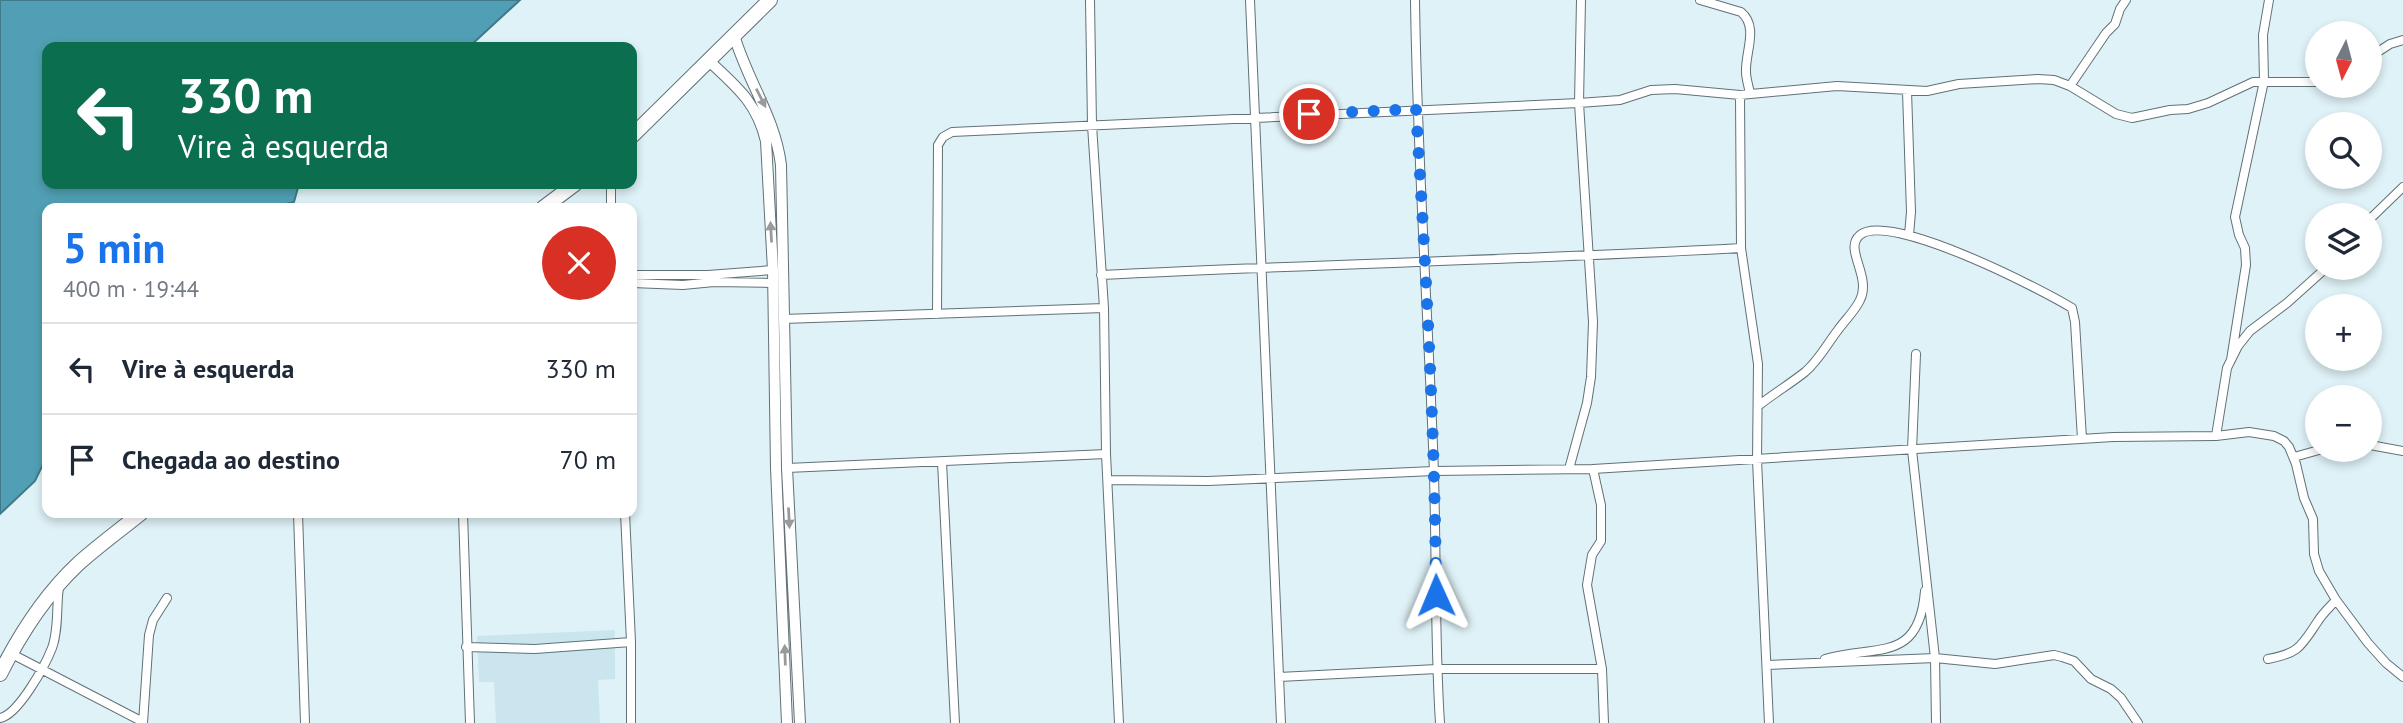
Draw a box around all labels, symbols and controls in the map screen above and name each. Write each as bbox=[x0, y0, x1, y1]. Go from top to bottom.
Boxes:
north arrow bbox=[2305, 21, 2382, 98]
map controls bbox=[2305, 21, 2382, 462]
text: 330 m bbox=[178, 63, 313, 127]
icon: left bbox=[63, 70, 154, 161]
pin bbox=[1279, 84, 1339, 144]
one-way arrow bbox=[755, 88, 767, 108]
icon: arrive bbox=[1290, 95, 1328, 133]
button: search bbox=[2305, 112, 2382, 189]
text: Vire à esquerda bbox=[178, 125, 389, 167]
button: layers bbox=[2305, 203, 2382, 280]
text: 5 min bbox=[63, 220, 165, 275]
one-way arrow bbox=[766, 220, 777, 242]
button: close bbox=[542, 226, 616, 300]
text: 400 m · 19:44 bbox=[63, 274, 199, 303]
button: + bbox=[2305, 294, 2382, 371]
icon: left bbox=[63, 350, 101, 388]
text: Vire à esquerda bbox=[122, 352, 294, 385]
text: 330 m bbox=[545, 352, 616, 385]
button: − bbox=[2305, 385, 2382, 462]
icon: arrive bbox=[63, 441, 101, 479]
text: Chegada ao destino bbox=[122, 443, 340, 476]
text: 70 m bbox=[560, 443, 616, 476]
one-way arrow bbox=[784, 507, 795, 529]
position arrow bbox=[1399, 558, 1473, 632]
one-way arrow bbox=[779, 644, 790, 666]

